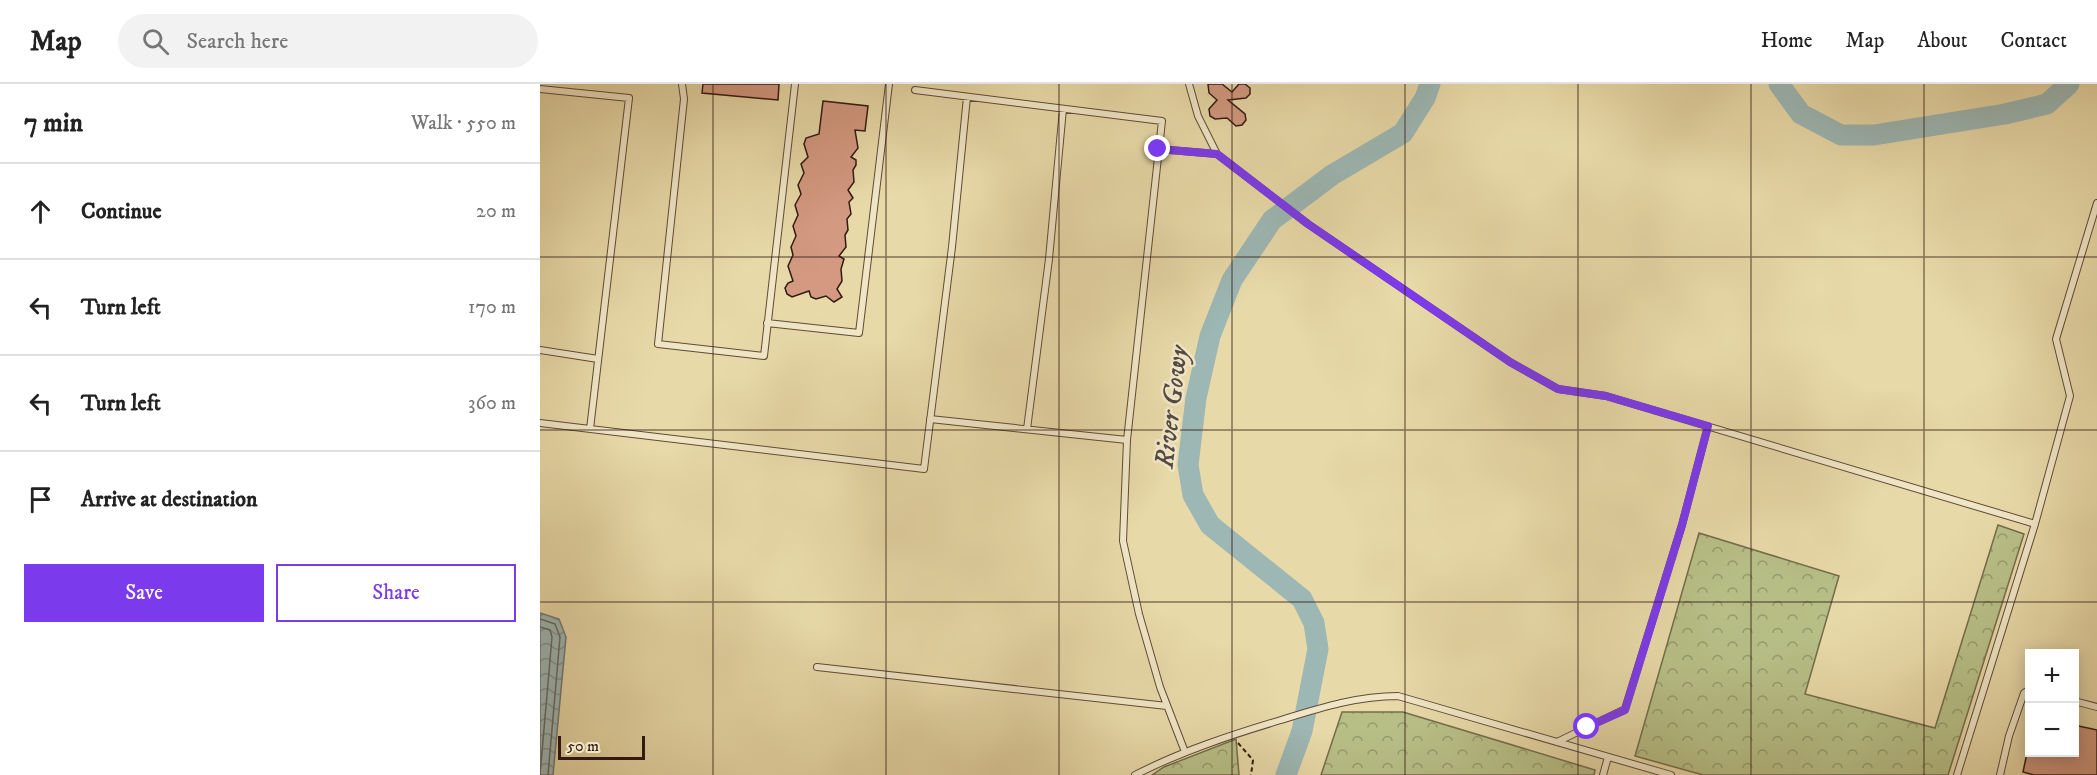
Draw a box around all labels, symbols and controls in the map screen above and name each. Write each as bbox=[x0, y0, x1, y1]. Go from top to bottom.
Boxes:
search box bbox=[118, 14, 538, 68]
text: Map bbox=[30, 24, 82, 59]
icon: search bbox=[139, 25, 172, 58]
text: Search here bbox=[187, 28, 288, 55]
text: Home bbox=[1761, 28, 1813, 54]
text: Map bbox=[1846, 28, 1884, 54]
text: About bbox=[1917, 28, 1968, 54]
text: Contact bbox=[2001, 28, 2067, 54]
text: 7 min bbox=[24, 107, 83, 140]
text: Walk · 550 m bbox=[411, 111, 516, 136]
route end bbox=[1144, 135, 1170, 161]
icon: ahead bbox=[24, 195, 57, 228]
text: Continue bbox=[81, 198, 162, 225]
text: 20 m bbox=[476, 199, 516, 224]
icon: left bbox=[24, 291, 57, 324]
text: Turn left bbox=[81, 294, 161, 321]
text: 170 m bbox=[468, 295, 516, 320]
water label: River Gowy bbox=[1148, 342, 1197, 471]
icon: left bbox=[24, 387, 57, 420]
text: Turn left bbox=[81, 390, 161, 417]
text: 360 m bbox=[468, 391, 516, 416]
icon: arrive bbox=[24, 483, 57, 516]
text: Arrive at destination bbox=[81, 486, 258, 513]
button: Save bbox=[24, 564, 264, 622]
button: Share bbox=[276, 564, 516, 622]
map controls bbox=[2025, 649, 2079, 757]
button: + bbox=[2025, 649, 2079, 703]
button: − bbox=[2025, 703, 2079, 757]
route start bbox=[1573, 713, 1599, 739]
scale bar bbox=[558, 733, 645, 760]
text: 50 m bbox=[567, 736, 599, 756]

